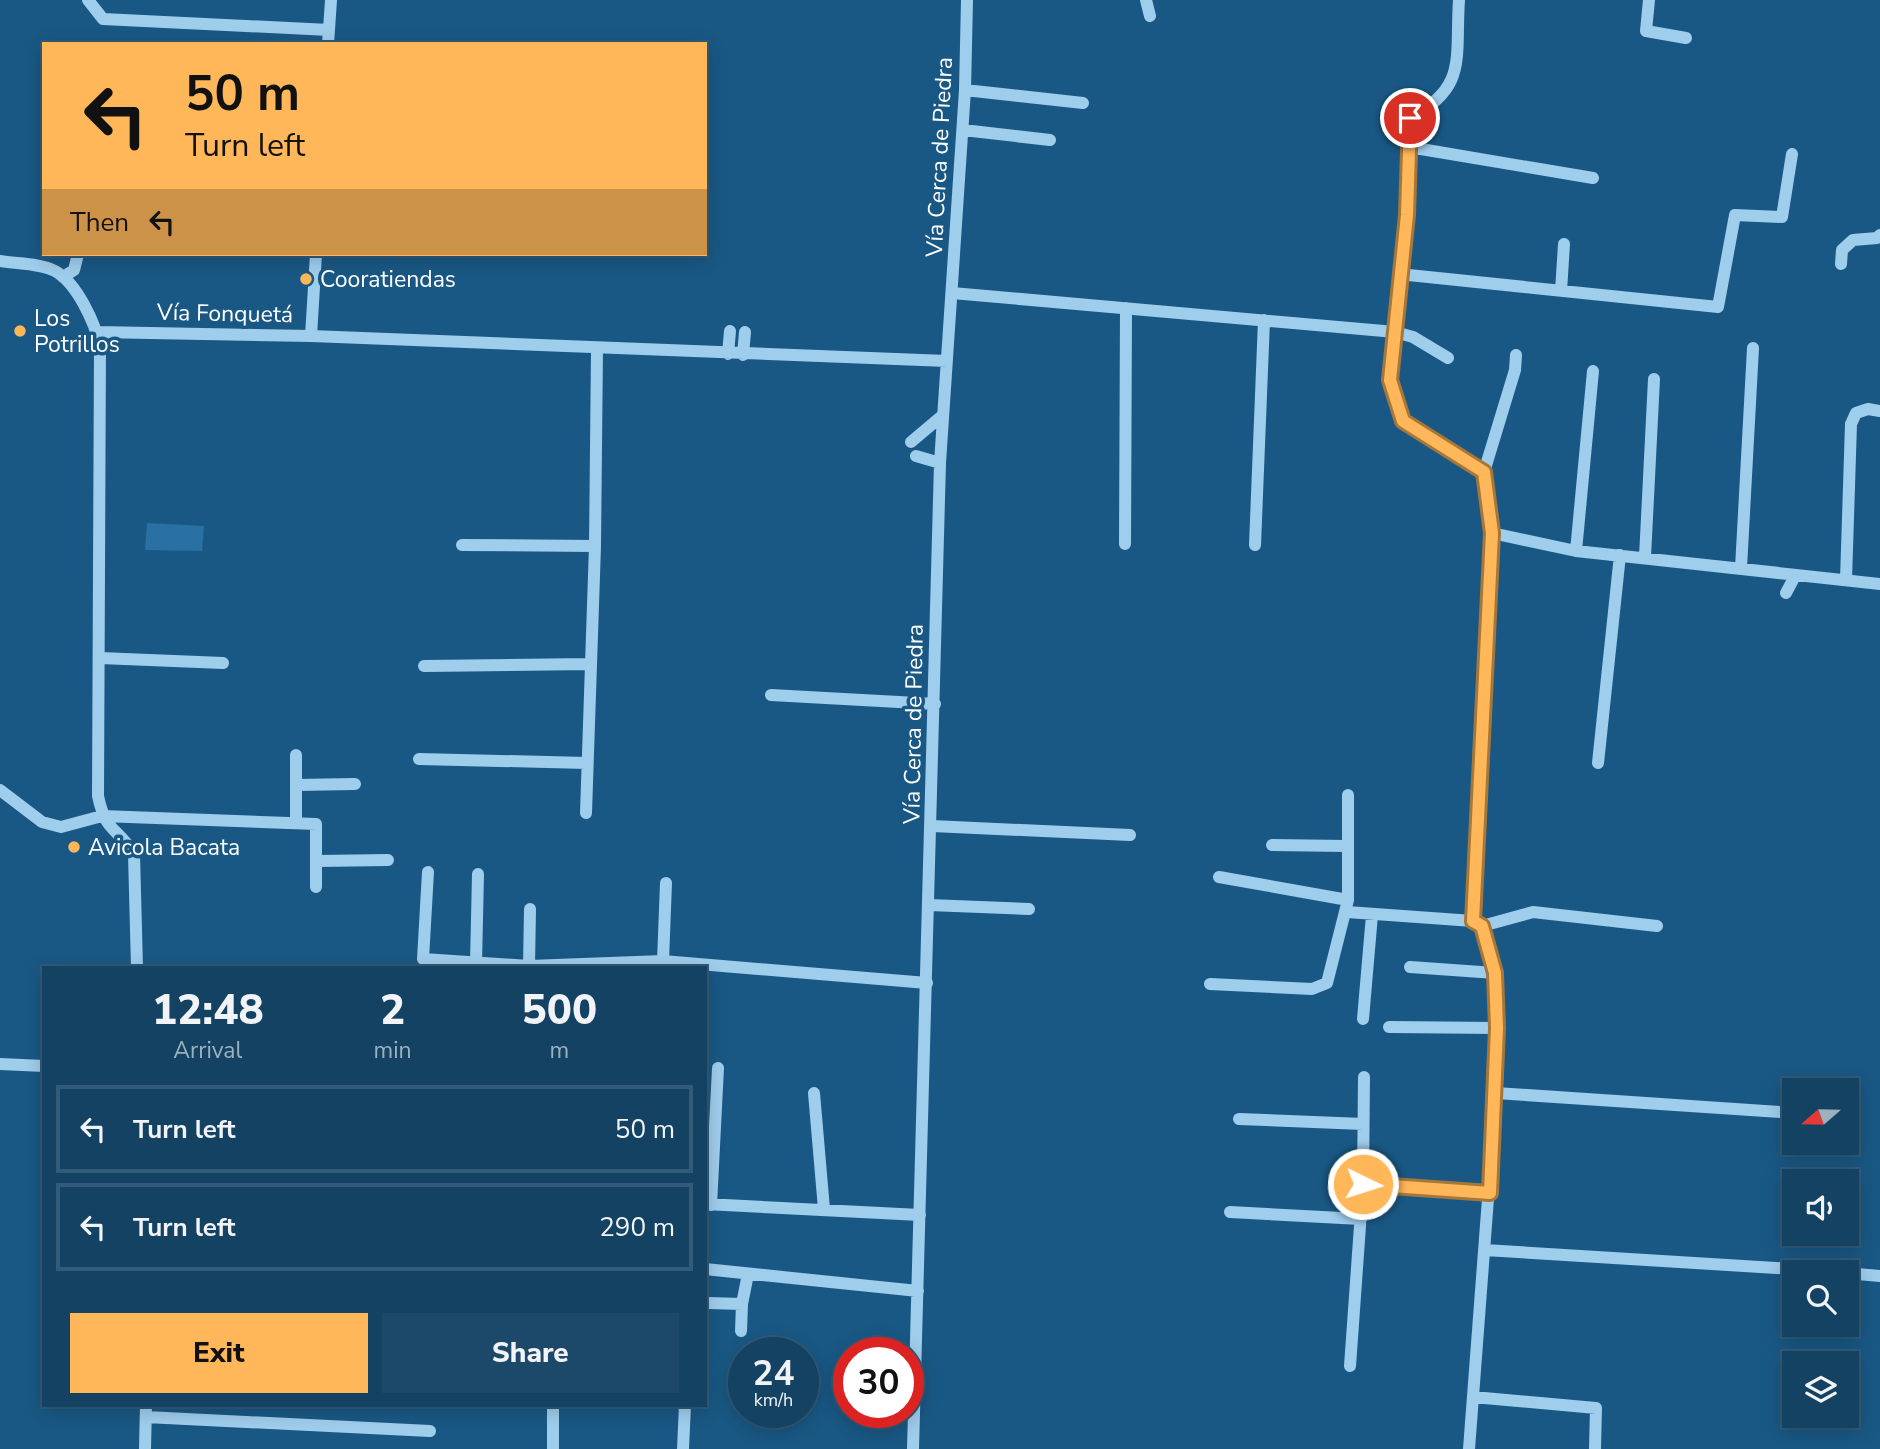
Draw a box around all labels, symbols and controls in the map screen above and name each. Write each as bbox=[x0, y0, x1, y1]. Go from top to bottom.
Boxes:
street label: Vía Cerca de Piedra bbox=[919, 56, 960, 259]
text: 50 m bbox=[185, 60, 300, 127]
icon: left bbox=[70, 70, 161, 161]
pin bbox=[1380, 88, 1440, 148]
icon: arrive bbox=[1391, 99, 1429, 137]
text: Turn left bbox=[185, 124, 305, 167]
icon: left bbox=[143, 203, 181, 241]
text: Then bbox=[70, 205, 129, 240]
place label: Cooratiendas bbox=[320, 264, 456, 295]
marker: Cooratiendas bbox=[298, 271, 314, 287]
street label: Vía Fonquetá bbox=[156, 297, 293, 330]
place label: Los Potrillos bbox=[34, 303, 120, 360]
marker: Los Potrillos bbox=[12, 323, 28, 339]
street label: Vía Cerca de Piedra bbox=[896, 624, 931, 825]
place label: Avicola Bacata bbox=[88, 832, 240, 863]
marker: Avicola Bacata bbox=[66, 839, 82, 855]
text: 12:48 bbox=[152, 982, 264, 1039]
text: 2 bbox=[380, 982, 405, 1039]
text: 500 bbox=[522, 982, 597, 1039]
text: Arrival bbox=[173, 1035, 242, 1066]
text: min bbox=[374, 1035, 412, 1066]
text: m bbox=[549, 1035, 569, 1066]
north arrow bbox=[1782, 1078, 1858, 1155]
map controls bbox=[1782, 1078, 1859, 1428]
icon: left bbox=[74, 1110, 112, 1148]
text: Turn left bbox=[133, 1112, 236, 1147]
text: 50 m bbox=[615, 1112, 675, 1147]
position arrow bbox=[1326, 1147, 1400, 1221]
button: sound bbox=[1782, 1169, 1859, 1246]
icon: left bbox=[74, 1208, 112, 1246]
text: Turn left bbox=[133, 1210, 236, 1245]
text: 290 m bbox=[599, 1210, 675, 1245]
button: search bbox=[1782, 1260, 1859, 1337]
button: Exit bbox=[70, 1313, 368, 1393]
button: Share bbox=[382, 1313, 679, 1393]
speed limit sign: 30 bbox=[833, 1337, 924, 1428]
text: 24 bbox=[752, 1350, 795, 1397]
button: layers bbox=[1782, 1351, 1859, 1428]
text: km/h bbox=[754, 1388, 793, 1412]

